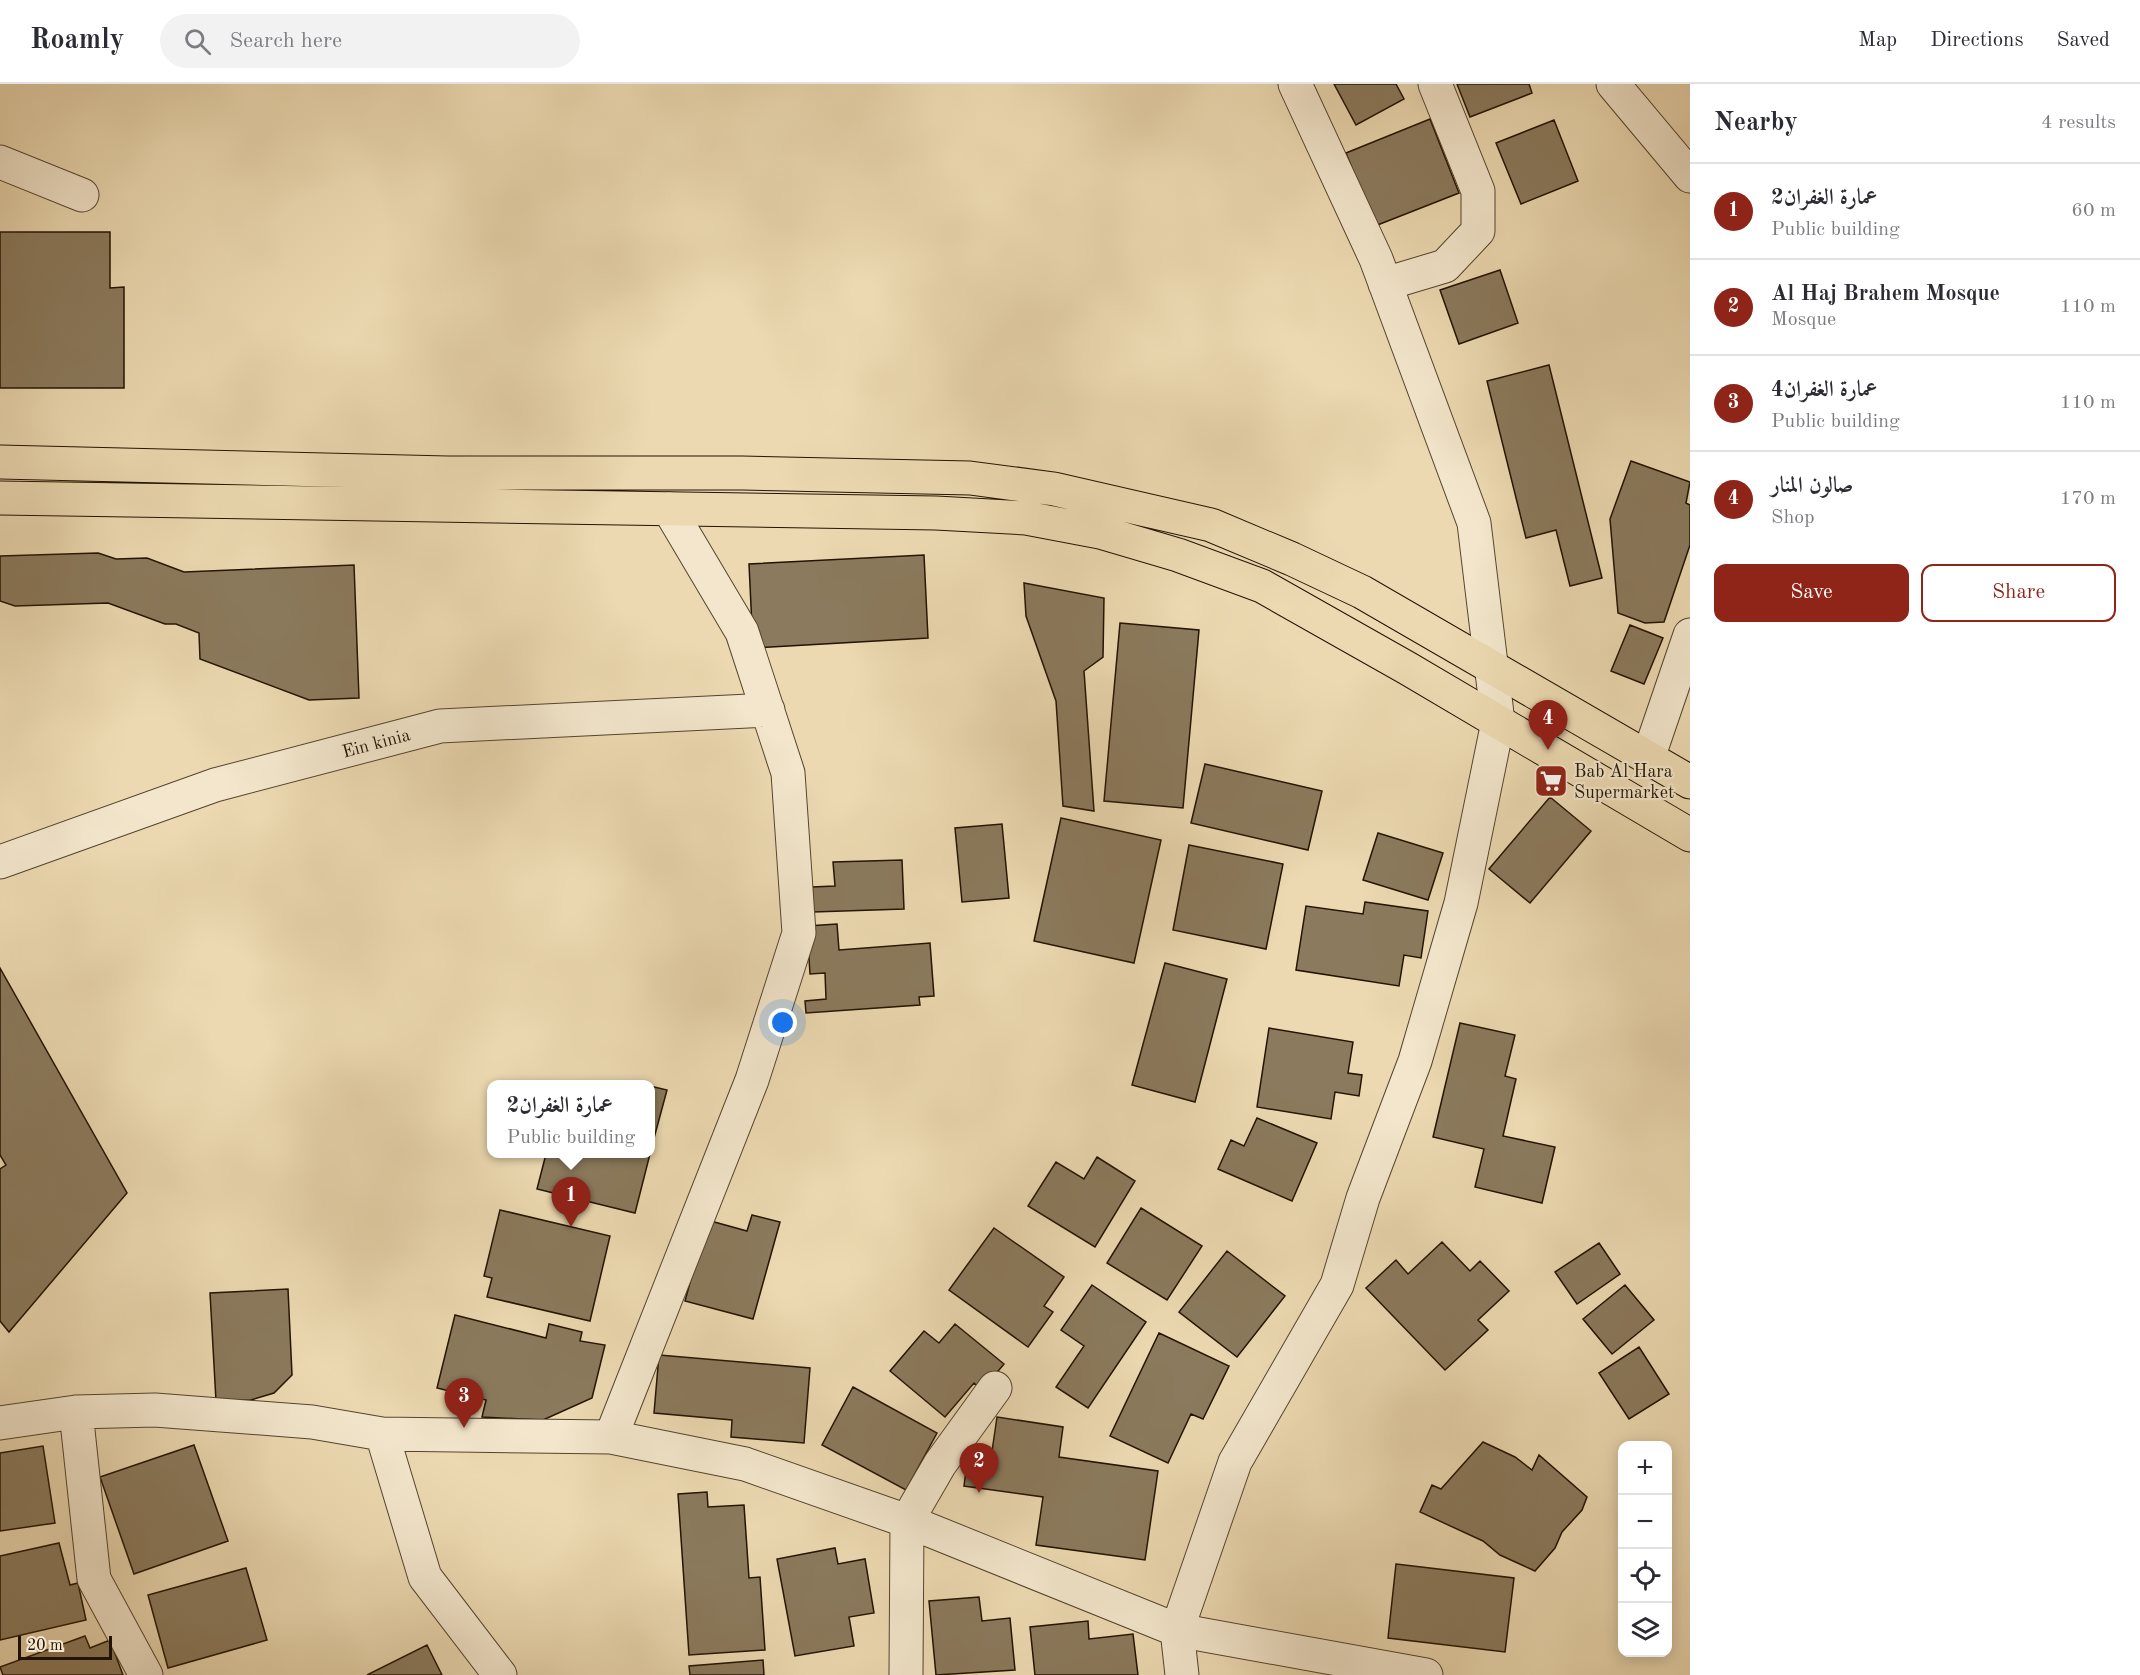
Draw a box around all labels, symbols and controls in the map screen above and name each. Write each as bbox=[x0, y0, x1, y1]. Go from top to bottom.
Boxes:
search box bbox=[160, 14, 580, 68]
icon: search bbox=[181, 25, 214, 58]
text: Roamly bbox=[30, 27, 124, 55]
text: Search here bbox=[229, 30, 342, 52]
text: Map bbox=[1858, 30, 1897, 51]
text: Directions bbox=[1930, 30, 2024, 51]
text: Saved bbox=[2057, 30, 2110, 51]
text: Nearby bbox=[1714, 110, 1798, 136]
text: 4 results bbox=[2041, 113, 2116, 133]
text: عمارة الغفران2 bbox=[1771, 187, 1877, 209]
text: 1 bbox=[1728, 201, 1739, 221]
text: 60 m bbox=[2071, 201, 2116, 221]
text: Public building bbox=[1771, 220, 1900, 240]
text: Al Haj Brahem Mosque bbox=[1771, 283, 2000, 305]
text: 2 bbox=[1728, 297, 1739, 317]
text: 110 m bbox=[2060, 297, 2116, 317]
text: Mosque bbox=[1771, 310, 1836, 330]
text: عمارة الغفران4 bbox=[1771, 379, 1877, 401]
text: 3 bbox=[1728, 393, 1739, 413]
text: 110 m bbox=[2060, 393, 2116, 413]
text: Public building bbox=[1771, 412, 1900, 432]
text: صالون المنار bbox=[1771, 475, 1853, 497]
text: 4 bbox=[1728, 489, 1739, 509]
text: 170 m bbox=[2060, 489, 2116, 509]
text: Shop bbox=[1771, 508, 1815, 528]
button: Save bbox=[1714, 564, 1909, 622]
button: Share bbox=[1921, 564, 2116, 622]
pin: 4 bbox=[1528, 700, 1568, 750]
street label: Ein kinia bbox=[340, 726, 412, 762]
supermarket icon: Bab Al Hara Supermarket bbox=[1533, 763, 1569, 799]
place label: Bab Al Hara Supermarket bbox=[1574, 763, 1674, 802]
your location bbox=[768, 1008, 797, 1037]
popup bbox=[487, 1080, 655, 1158]
text: عمارة الغفران2 bbox=[507, 1095, 613, 1117]
text: Public building bbox=[507, 1128, 635, 1148]
pin: 1 bbox=[552, 1178, 590, 1227]
pin: 3 bbox=[444, 1378, 484, 1428]
map controls bbox=[1618, 1441, 1672, 1657]
button: + bbox=[1618, 1441, 1672, 1495]
pin: 2 bbox=[960, 1444, 998, 1493]
button: − bbox=[1618, 1495, 1672, 1549]
button: locate bbox=[1618, 1549, 1672, 1603]
button: layers bbox=[1618, 1603, 1672, 1657]
scale bar bbox=[18, 1633, 112, 1660]
text: 20 m bbox=[27, 1638, 63, 1654]

